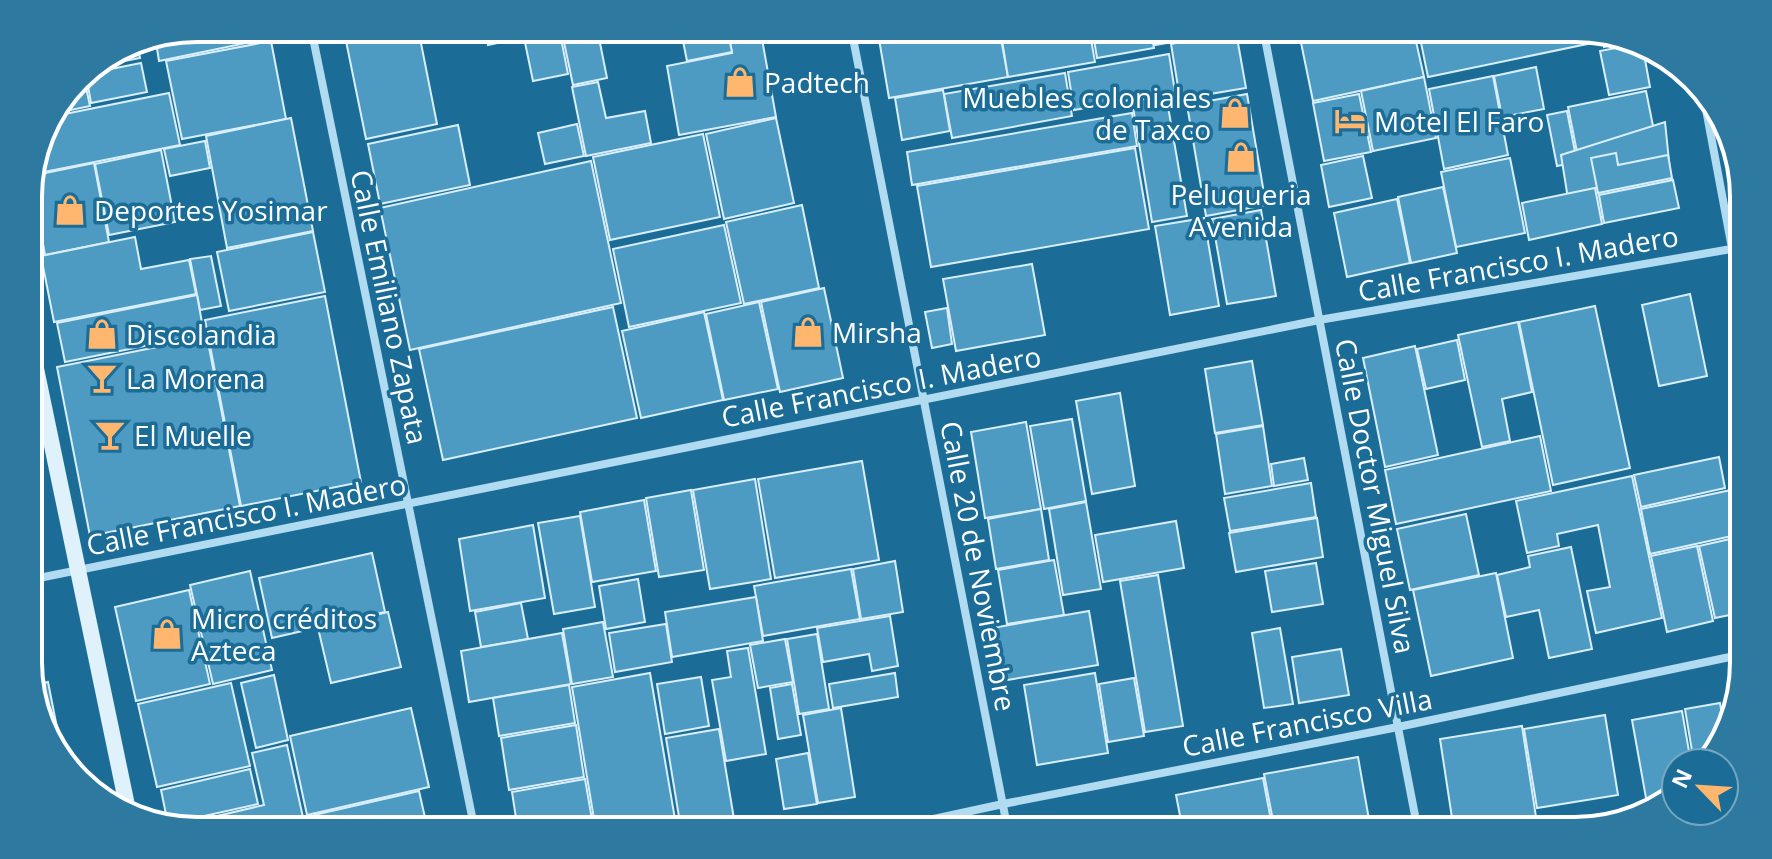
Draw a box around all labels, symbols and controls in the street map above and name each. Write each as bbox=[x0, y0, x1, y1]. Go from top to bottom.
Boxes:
place label: Padtech bbox=[764, 63, 870, 101]
shop icon: Padtech bbox=[723, 65, 757, 99]
place label: Muebles coloniales de Taxco bbox=[962, 78, 1211, 148]
shop icon: Muebles coloniales de Taxco bbox=[1218, 96, 1252, 130]
place label: Motel El Faro bbox=[1374, 102, 1544, 140]
hotel icon: Motel El Faro bbox=[1333, 104, 1367, 138]
shop icon: Peluqueria Avenida bbox=[1224, 140, 1258, 174]
street label: Calle Emiliano Zapata bbox=[342, 166, 438, 448]
place label: Peluqueria Avenida bbox=[1171, 175, 1311, 245]
place label: Deportes Yosimar bbox=[94, 191, 328, 229]
shop icon: Deportes Yosimar bbox=[53, 193, 87, 227]
street label: Calle Francisco I. Madero bbox=[1355, 216, 1681, 310]
place label: Mirsha bbox=[832, 313, 922, 351]
place label: Discolandia bbox=[126, 315, 277, 353]
shop icon: Mirsha bbox=[791, 315, 825, 349]
shop icon: Discolandia bbox=[85, 317, 119, 351]
street label: Calle Doctor Miguel Silva bbox=[1327, 335, 1425, 657]
street label: Calle Francisco I. Madero bbox=[718, 336, 1044, 436]
place label: La Morena bbox=[126, 359, 265, 397]
bar icon: La Morena bbox=[85, 361, 119, 395]
place label: El Muelle bbox=[134, 416, 252, 454]
bar icon: El Muelle bbox=[93, 418, 127, 452]
street label: Calle 20 de Noviembre bbox=[932, 418, 1026, 714]
street label: Calle Francisco I. Madero bbox=[83, 464, 409, 564]
place label: Micro créditos Azteca bbox=[191, 599, 377, 669]
shop icon: Micro créditos Azteca bbox=[150, 617, 184, 651]
street label: Calle Francisco Villa bbox=[1179, 679, 1435, 765]
north arrow bbox=[1660, 747, 1740, 827]
text: N bbox=[1664, 764, 1698, 793]

